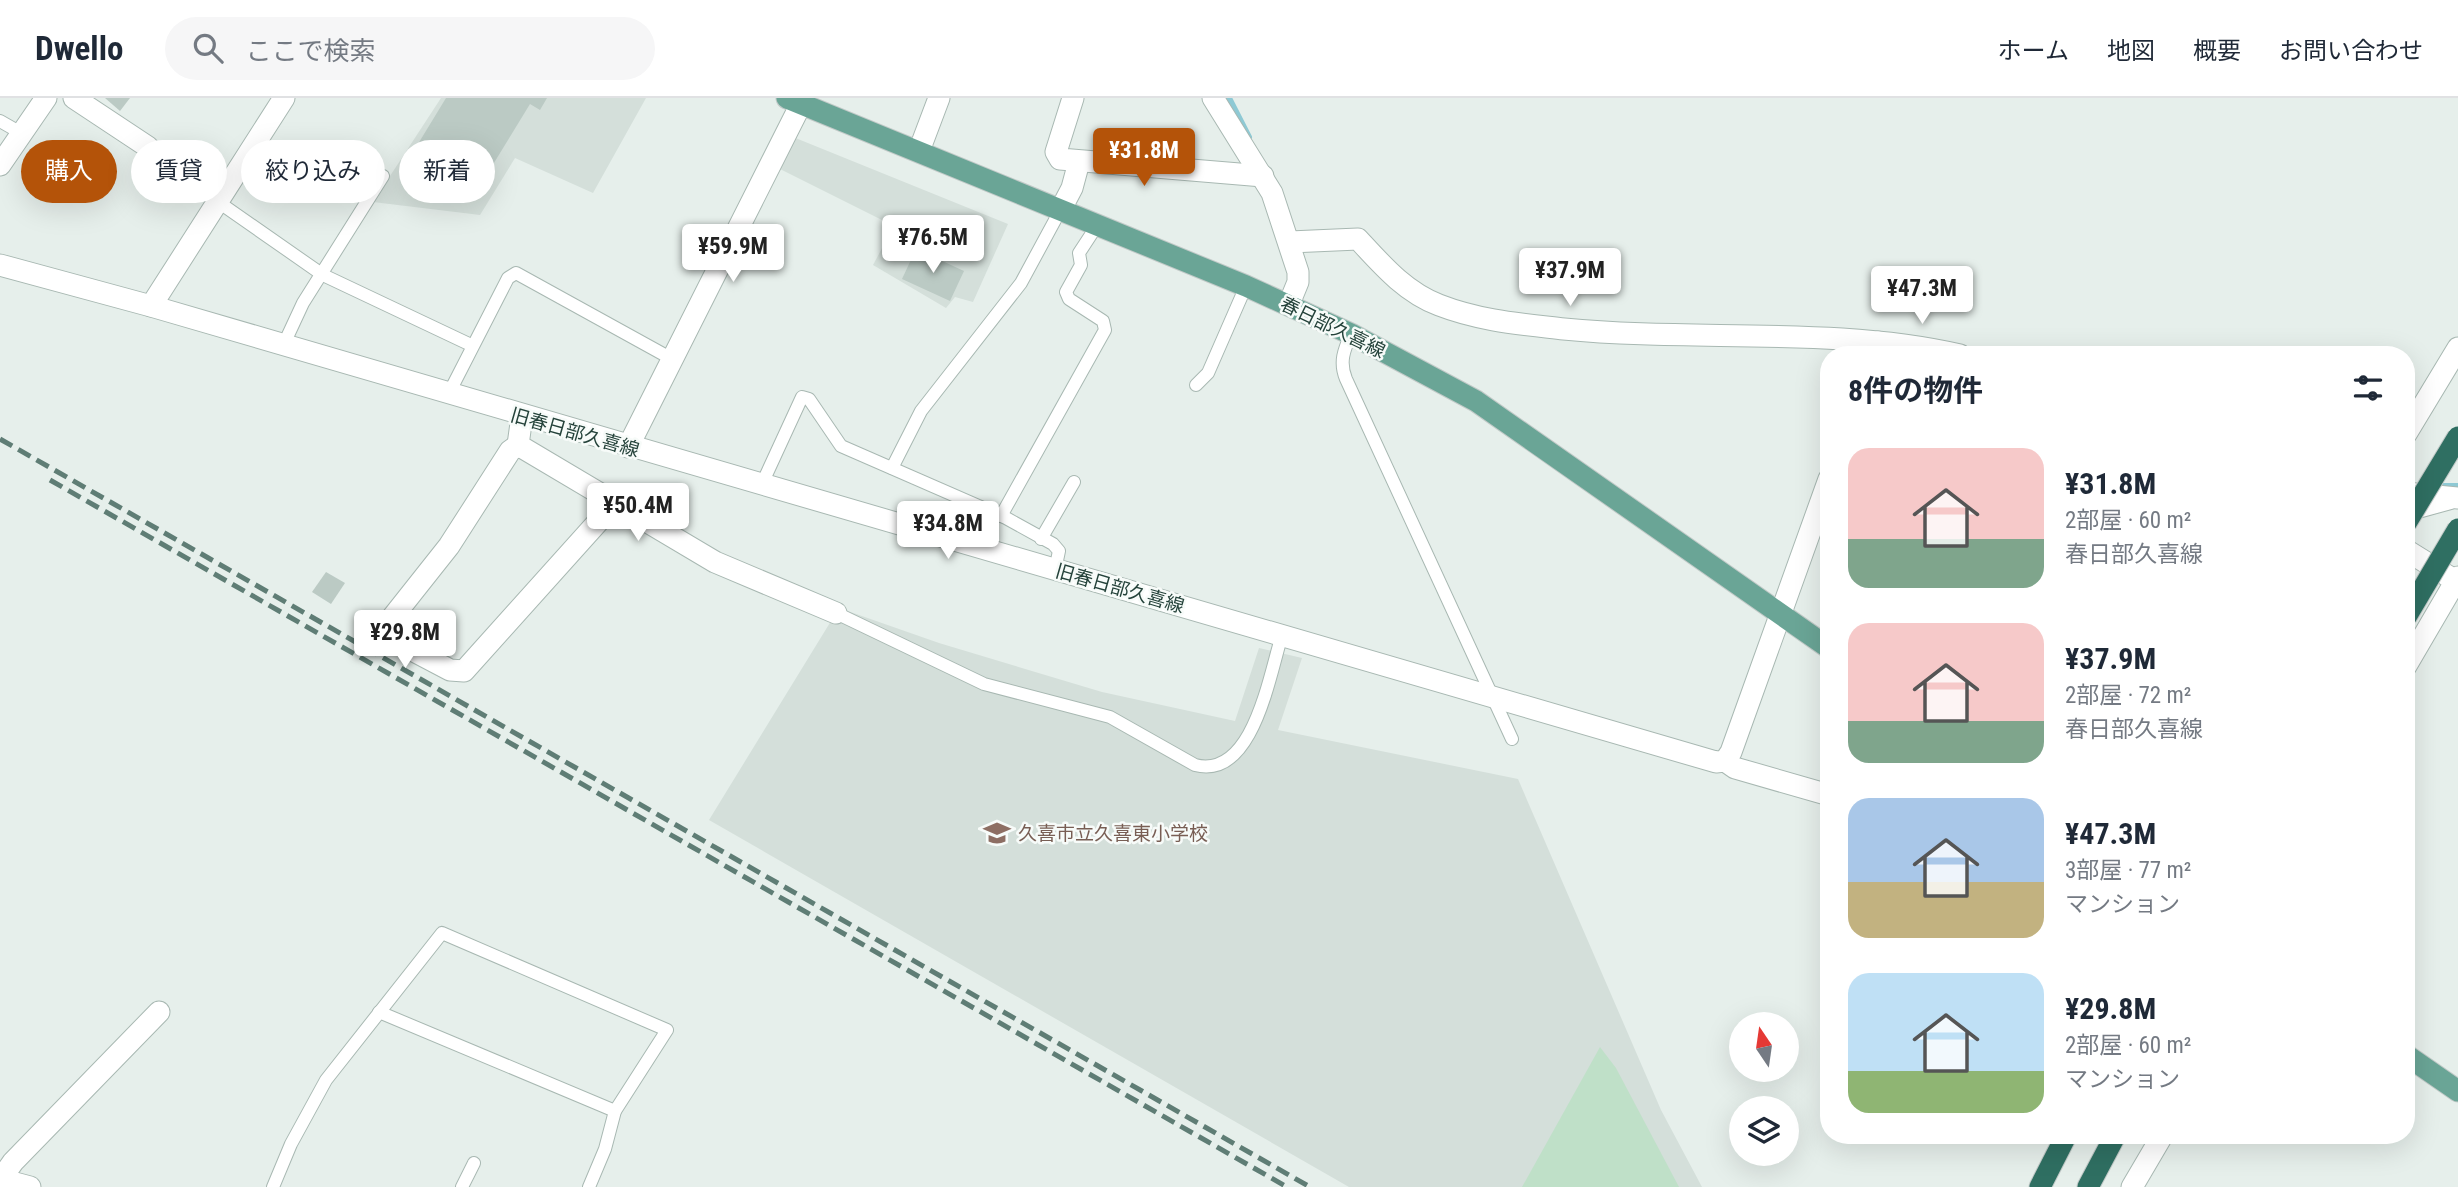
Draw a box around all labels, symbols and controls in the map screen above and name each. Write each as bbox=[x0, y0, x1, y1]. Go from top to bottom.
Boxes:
search box bbox=[165, 17, 655, 80]
text: Dwello bbox=[35, 29, 123, 68]
icon: search bbox=[189, 29, 227, 67]
text: ここで検索 bbox=[245, 36, 375, 66]
text: ホーム bbox=[1998, 37, 2069, 65]
text: 地図 bbox=[2107, 37, 2155, 65]
text: 概要 bbox=[2193, 37, 2241, 65]
text: お問い合わせ bbox=[2279, 37, 2423, 65]
pin: ¥31.8M bbox=[1087, 129, 1201, 188]
text: ¥31.8M bbox=[1109, 137, 1179, 164]
chip: 購入 bbox=[21, 140, 117, 203]
chip: 賃貸 bbox=[131, 140, 227, 203]
chip: 絞り込み bbox=[241, 140, 385, 203]
chip: 新着 bbox=[399, 140, 495, 203]
pin: ¥76.5M bbox=[876, 216, 990, 275]
text: ¥76.5M bbox=[898, 224, 968, 251]
pin: ¥59.9M bbox=[676, 225, 790, 284]
text: ¥59.9M bbox=[698, 233, 768, 260]
pin: ¥37.9M bbox=[1513, 248, 1627, 308]
text: ¥37.9M bbox=[1535, 257, 1605, 284]
pin: ¥47.3M bbox=[1865, 266, 1979, 326]
text: ¥47.3M bbox=[1887, 275, 1957, 302]
street label: 春日部久喜線 bbox=[1277, 292, 1389, 363]
icon: filters bbox=[2349, 369, 2387, 407]
text: 8件の物件 bbox=[1848, 373, 1983, 408]
street label: 旧春日部久喜線 bbox=[508, 403, 642, 462]
text: ¥31.8M bbox=[2065, 466, 2156, 501]
icon: home bbox=[1904, 476, 1988, 560]
pin: ¥50.4M bbox=[581, 484, 695, 543]
text: ¥50.4M bbox=[603, 492, 673, 519]
pin: ¥34.8M bbox=[891, 502, 1005, 561]
text: 2部屋 · 60 m² bbox=[2065, 507, 2191, 534]
text: ¥34.8M bbox=[913, 510, 983, 537]
text: 春日部久喜線 bbox=[2065, 541, 2203, 568]
street label: 旧春日部久喜線 bbox=[1053, 559, 1187, 618]
pin: ¥29.8M bbox=[348, 610, 462, 670]
text: ¥29.8M bbox=[370, 619, 440, 646]
text: ¥37.9M bbox=[2065, 641, 2156, 676]
icon: home bbox=[1904, 651, 1988, 735]
text: 2部屋 · 72 m² bbox=[2065, 682, 2191, 709]
text: 春日部久喜線 bbox=[2065, 716, 2203, 743]
text: ¥47.3M bbox=[2065, 816, 2156, 851]
school or university icon: 久喜市立久喜東小学校 bbox=[982, 818, 1012, 848]
place label: 久喜市立久喜東小学校 bbox=[1018, 822, 1208, 845]
icon: home bbox=[1904, 826, 1988, 910]
text: 3部屋 · 77 m² bbox=[2065, 857, 2191, 884]
text: マンション bbox=[2065, 891, 2180, 918]
text: ¥29.8M bbox=[2065, 991, 2156, 1026]
icon: home bbox=[1904, 1001, 1988, 1085]
north arrow bbox=[1729, 1012, 1799, 1082]
map controls bbox=[1729, 1012, 1799, 1166]
text: 2部屋 · 60 m² bbox=[2065, 1032, 2191, 1059]
text: マンション bbox=[2065, 1066, 2180, 1093]
button: layers bbox=[1729, 1096, 1799, 1166]

